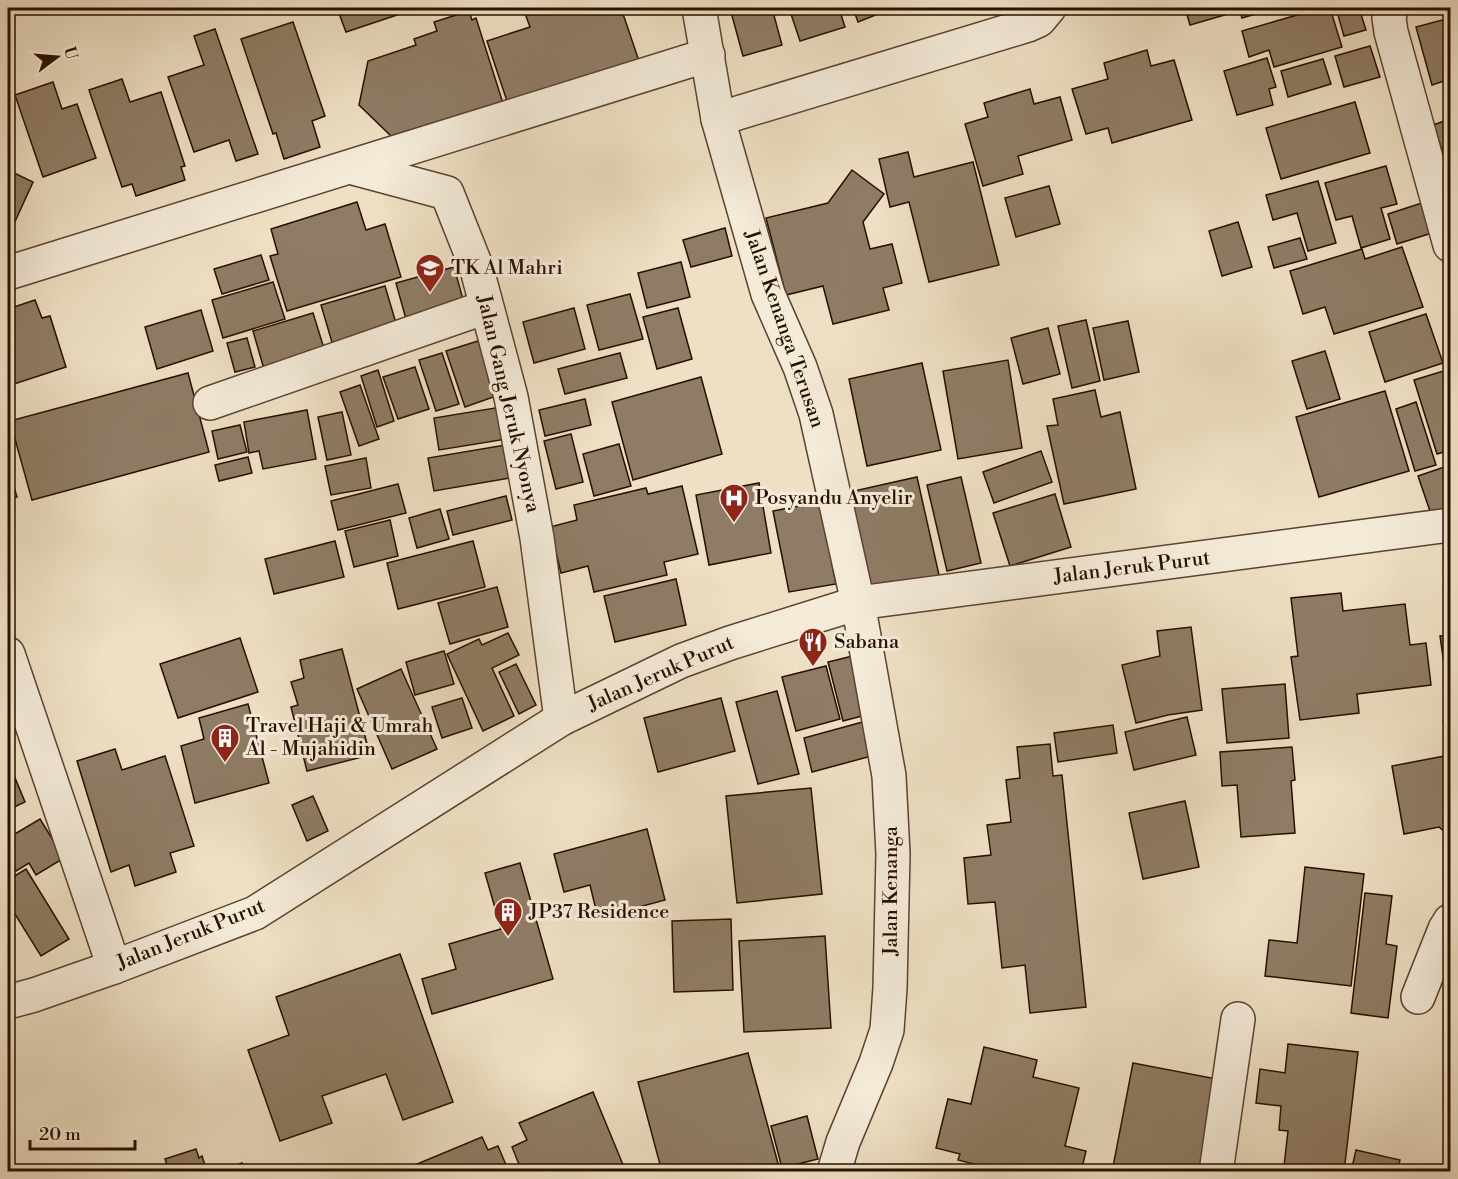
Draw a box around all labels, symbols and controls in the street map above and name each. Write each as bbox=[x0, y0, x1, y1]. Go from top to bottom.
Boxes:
north arrow bbox=[27, 27, 87, 87]
text: U bbox=[59, 44, 82, 62]
street label: Jalan Kenanga Terusan bbox=[738, 226, 830, 431]
school or university icon: TK Al Mahri bbox=[414, 252, 446, 294]
place label: TK Al Mahri bbox=[451, 256, 563, 281]
street label: Jalan Gang Jeruk Nyonya bbox=[471, 292, 545, 516]
hospital icon: Posyandu Anyelir bbox=[718, 482, 750, 524]
place label: Posyandu Anyelir bbox=[755, 486, 913, 511]
street label: Jalan Jeruk Purut bbox=[1051, 546, 1212, 590]
restaurant icon: Sabana bbox=[797, 626, 829, 668]
place label: Sabana bbox=[834, 630, 900, 655]
street label: Jalan Jeruk Purut bbox=[583, 631, 738, 718]
place label: Travel Haji & Umrah Al - Mujahidin bbox=[245, 714, 433, 762]
building icon: Travel Haji & Umrah Al - Mujahidin bbox=[209, 722, 241, 764]
street label: Jalan Kenanga bbox=[879, 825, 904, 957]
street label: Jalan Jeruk Purut bbox=[112, 894, 269, 976]
building icon: JP37 Residence bbox=[492, 896, 524, 938]
place label: JP37 Residence bbox=[528, 900, 669, 925]
scale bar bbox=[30, 1113, 135, 1151]
text: 20 m bbox=[39, 1123, 81, 1146]

